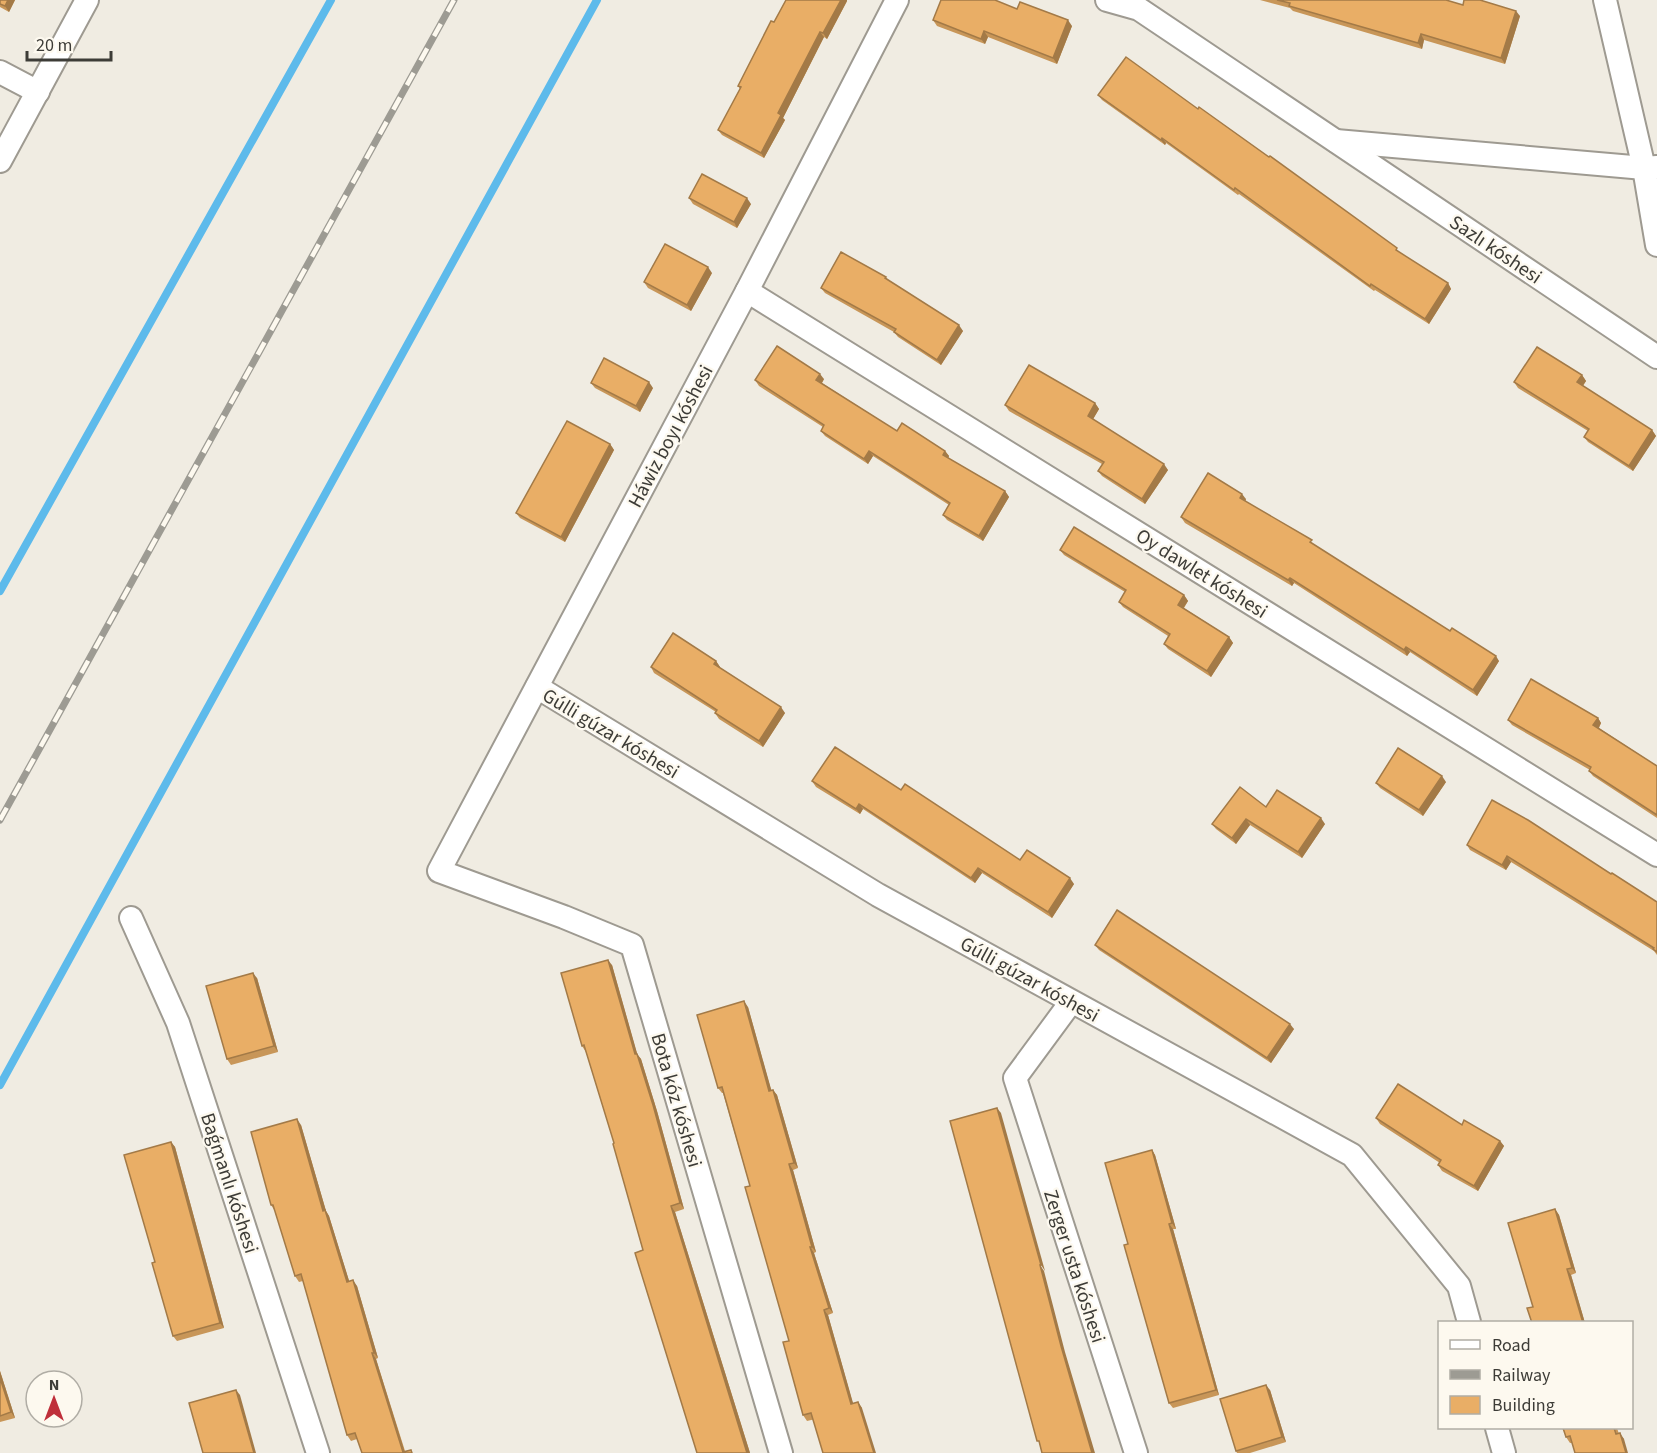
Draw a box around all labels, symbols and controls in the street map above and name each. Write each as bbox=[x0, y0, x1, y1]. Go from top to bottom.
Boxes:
scale bar bbox=[27, 24, 111, 62]
text: 20 m bbox=[36, 33, 72, 58]
street label: Sazlı kóshesi bbox=[1444, 209, 1547, 291]
street label: Háwiz boyı kóshesi bbox=[621, 360, 720, 513]
street label: Oy dawlet kóshesi bbox=[1130, 522, 1273, 626]
street label: Gúlli gúzar kóshesi bbox=[537, 682, 684, 786]
street label: Gúlli gúzar kóshesi bbox=[955, 930, 1104, 1030]
street label: Bota kóz kóshesi bbox=[644, 1030, 709, 1171]
street label: Baǵmanlı kóshesi bbox=[193, 1109, 265, 1257]
street label: Zerger usta kóshesi bbox=[1036, 1186, 1112, 1347]
legend bbox=[1438, 1321, 1633, 1429]
text: Road bbox=[1492, 1333, 1531, 1358]
text: Railway bbox=[1492, 1363, 1551, 1388]
north arrow bbox=[24, 1369, 84, 1429]
text: N bbox=[49, 1374, 59, 1396]
text: Building bbox=[1492, 1393, 1555, 1418]

